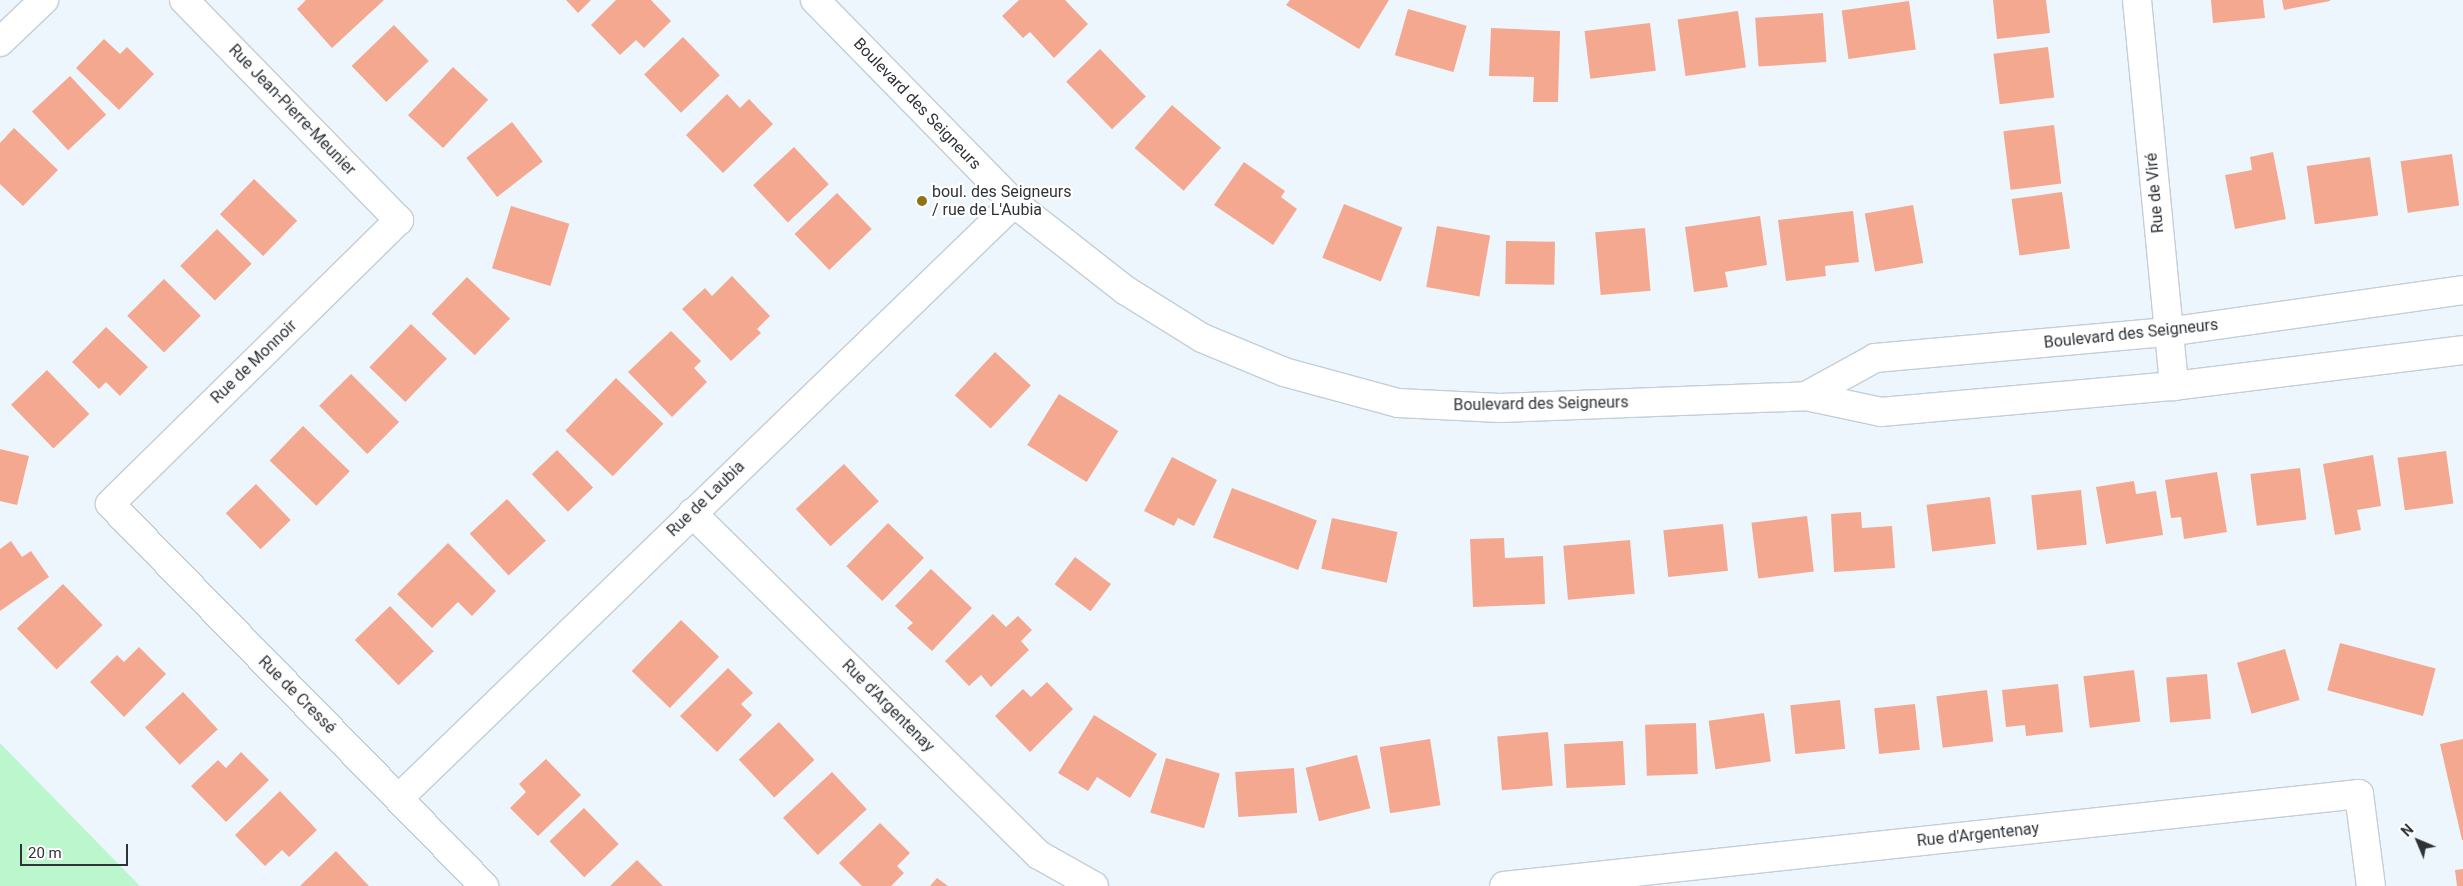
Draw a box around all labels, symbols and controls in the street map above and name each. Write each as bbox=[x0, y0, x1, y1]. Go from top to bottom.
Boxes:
street label: Boulevard des Seigneurs bbox=[849, 34, 985, 174]
street label: Rue Jean-Pierre-Meunier bbox=[225, 41, 359, 179]
street label: Rue de Viré bbox=[2142, 152, 2168, 234]
place label: boul. des Seigneurs / rue de L'Aubia bbox=[932, 182, 1071, 220]
marker: boul. des Seigneurs / rue de L'Aubia bbox=[916, 195, 928, 207]
street label: Boulevard des Seigneurs bbox=[2043, 315, 2219, 353]
street label: Rue de Monnoir bbox=[207, 316, 301, 408]
street label: Boulevard des Seigneurs bbox=[1453, 393, 1629, 415]
street label: Rue de Laubia bbox=[663, 457, 749, 541]
street label: Rue de Cressé bbox=[254, 652, 340, 738]
street label: Rue d'Argentenay bbox=[838, 656, 938, 756]
north arrow bbox=[2393, 816, 2443, 866]
street label: Rue d'Argentenay bbox=[1916, 819, 2040, 851]
text: N bbox=[2398, 821, 2417, 840]
scale bar bbox=[22, 834, 130, 866]
text: 20 m bbox=[28, 844, 62, 862]

